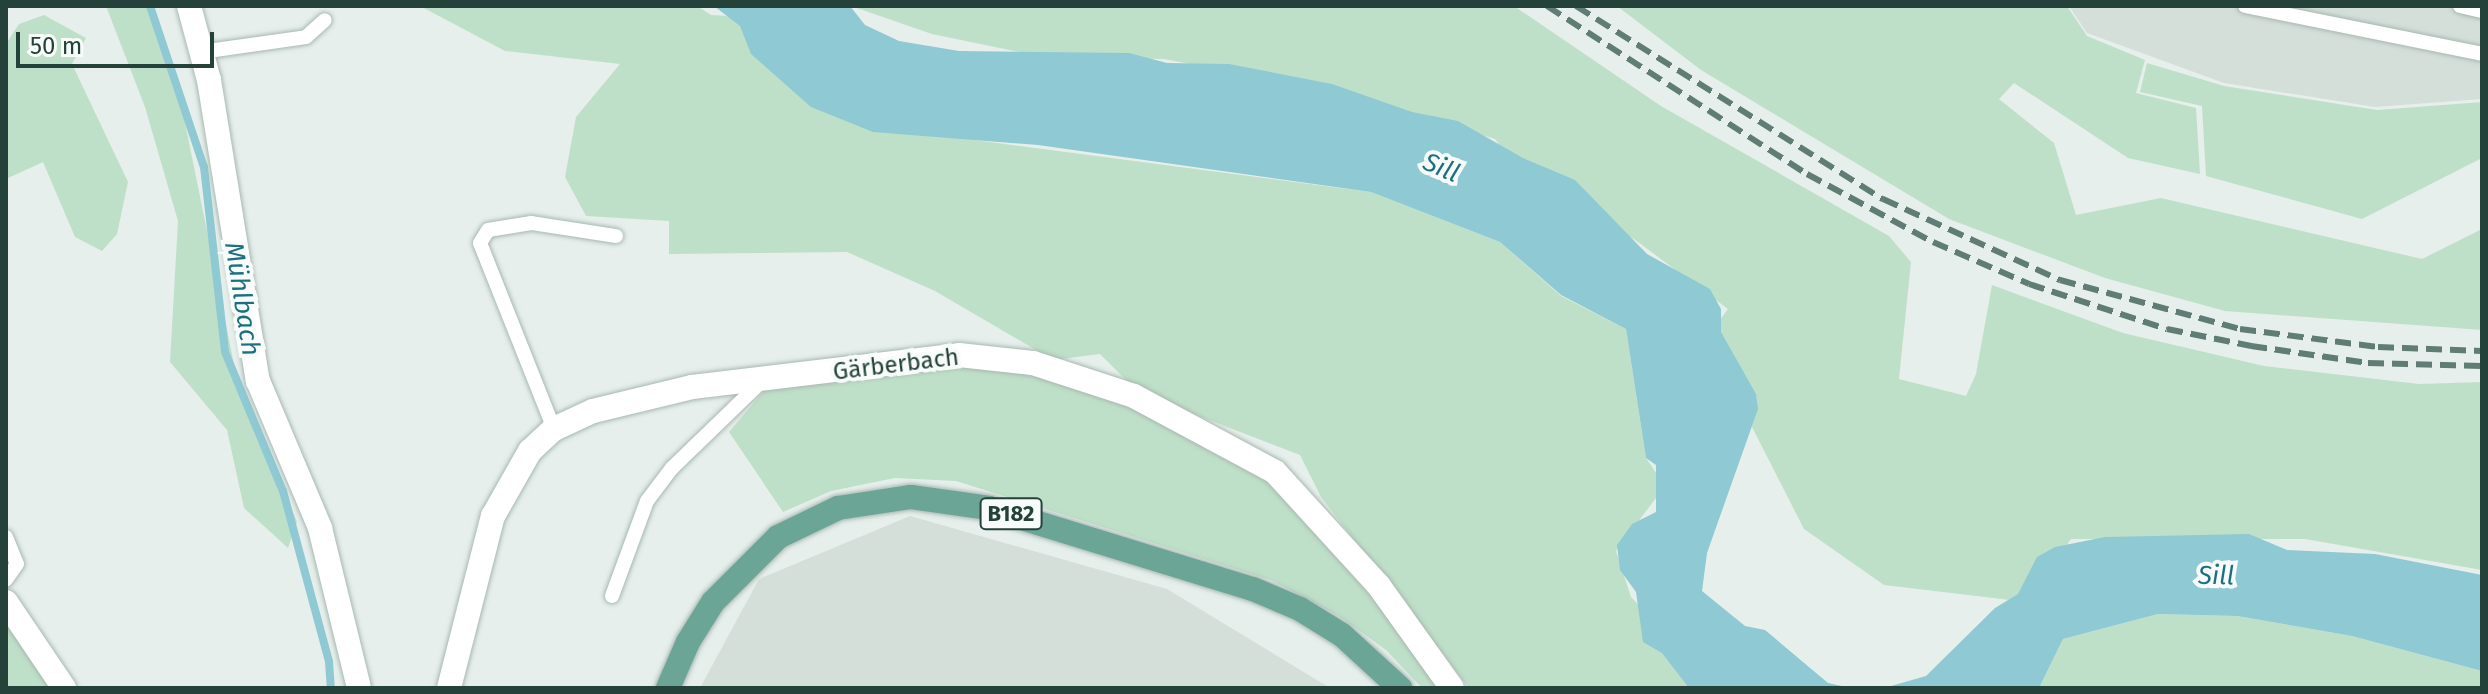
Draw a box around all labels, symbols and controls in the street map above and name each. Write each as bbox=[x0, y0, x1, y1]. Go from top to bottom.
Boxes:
scale bar bbox=[20, 16, 218, 66]
text: 50 m bbox=[30, 32, 82, 60]
water label: Sill bbox=[1418, 147, 1464, 189]
water label: Mühlbach bbox=[218, 240, 266, 358]
street label: Gärberbach bbox=[831, 343, 961, 387]
road number: B182 bbox=[979, 496, 1043, 532]
water label: Sill bbox=[2198, 560, 2234, 592]

